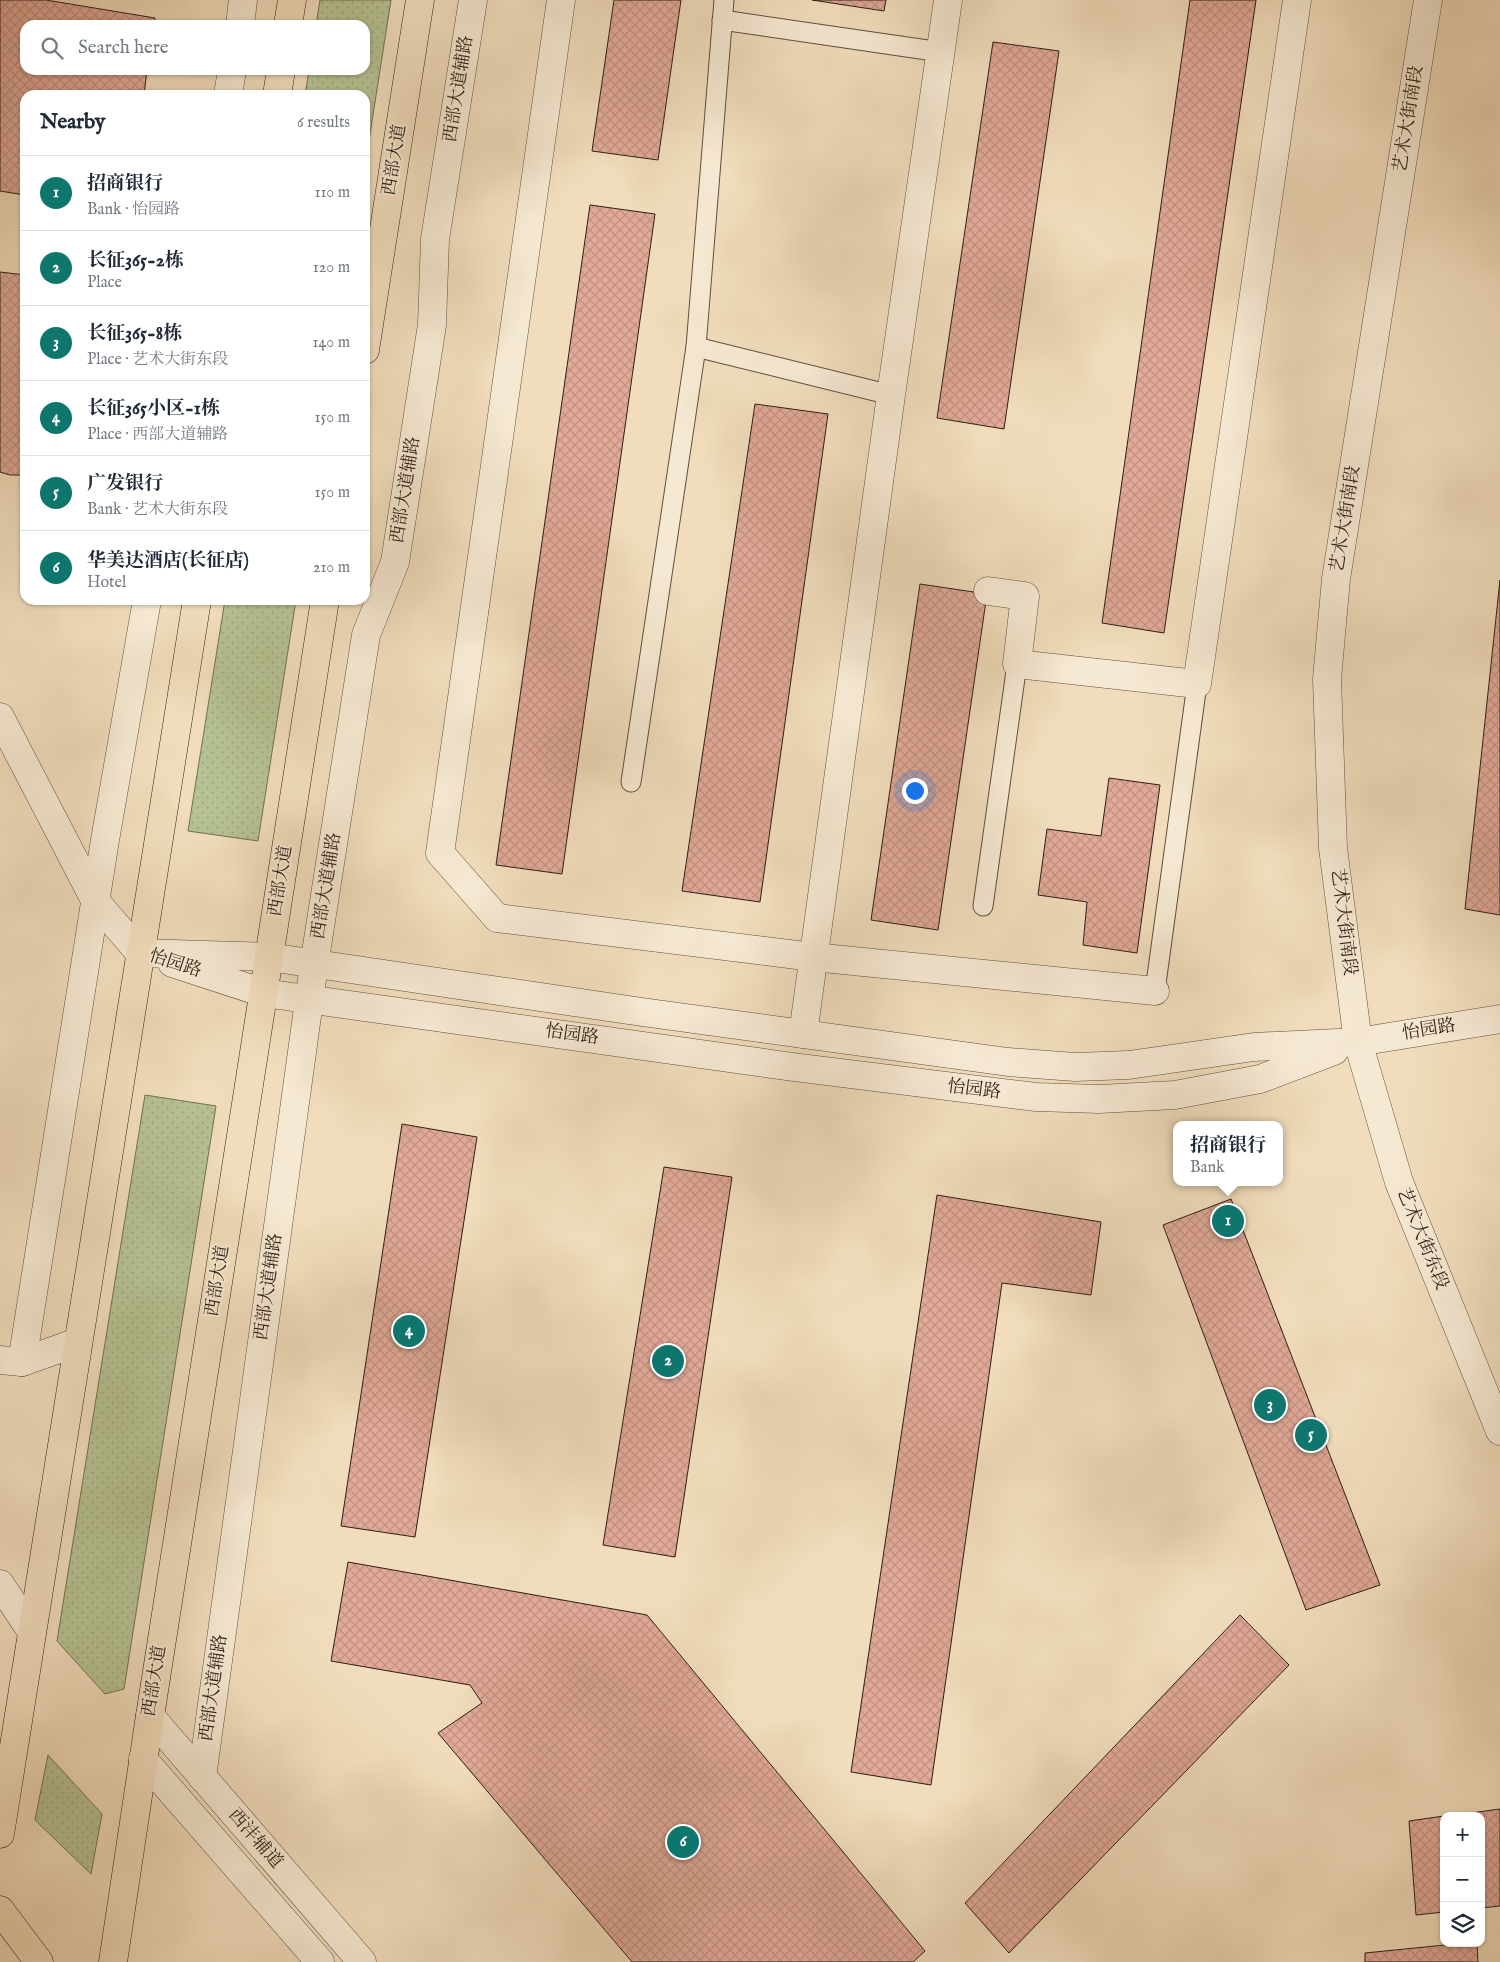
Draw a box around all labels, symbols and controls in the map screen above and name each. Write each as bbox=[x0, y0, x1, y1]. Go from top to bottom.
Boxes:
search box bbox=[20, 20, 370, 75]
icon: search bbox=[38, 34, 66, 62]
street label: 西部大道辅路 bbox=[439, 34, 479, 144]
text: Search here bbox=[78, 36, 169, 60]
street label: 艺术大街南段 bbox=[1389, 64, 1429, 174]
text: Nearby bbox=[40, 109, 105, 136]
text: 6 results bbox=[297, 113, 350, 133]
street label: 西部大道 bbox=[378, 123, 412, 197]
text: 招商银行 bbox=[87, 172, 163, 196]
text: 1 bbox=[53, 183, 59, 203]
text: 110 m bbox=[314, 183, 350, 203]
text: Bank · 怡园路 bbox=[87, 200, 180, 220]
text: 长征365-2栋 bbox=[87, 249, 184, 273]
text: 2 bbox=[52, 258, 60, 278]
text: 120 m bbox=[313, 258, 350, 278]
text: Place bbox=[87, 273, 122, 293]
text: 长征365-8栋 bbox=[87, 322, 182, 346]
text: 3 bbox=[53, 333, 59, 353]
text: 140 m bbox=[312, 333, 350, 353]
text: Place · 艺术大街东段 bbox=[87, 350, 228, 370]
text: 长征365小区-1栋 bbox=[87, 397, 220, 421]
text: 4 bbox=[52, 408, 60, 428]
text: 150 m bbox=[315, 408, 350, 428]
text: Place · 西部大道辅路 bbox=[87, 425, 228, 445]
street label: 西部大道辅路 bbox=[386, 435, 426, 545]
street label: 艺术大街南段 bbox=[1326, 464, 1366, 574]
text: 广发银行 bbox=[87, 472, 163, 496]
text: 5 bbox=[53, 483, 59, 503]
text: 150 m bbox=[315, 483, 350, 503]
text: Bank · 艺术大街东段 bbox=[87, 500, 228, 520]
text: 华美达酒店(长征店) bbox=[87, 549, 249, 573]
text: 6 bbox=[53, 558, 59, 578]
text: 210 m bbox=[313, 558, 350, 578]
text: Hotel bbox=[87, 573, 126, 593]
your location bbox=[902, 778, 928, 804]
street label: 西部大道辅路 bbox=[307, 831, 347, 941]
street label: 西部大道 bbox=[264, 844, 298, 918]
street label: 艺术大街南段 bbox=[1325, 867, 1361, 977]
street label: 怡园路 bbox=[146, 945, 204, 983]
street label: 怡园路 bbox=[1401, 1014, 1457, 1046]
street label: 怡园路 bbox=[544, 1020, 600, 1050]
street label: 怡园路 bbox=[946, 1075, 1002, 1105]
popup bbox=[1173, 1121, 1283, 1186]
text: 招商银行 bbox=[1190, 1134, 1266, 1158]
text: Bank bbox=[1190, 1158, 1225, 1178]
street label: 艺术大街东段 bbox=[1391, 1185, 1453, 1293]
pin: 1 bbox=[1212, 1202, 1244, 1240]
street label: 西部大道辅路 bbox=[250, 1232, 288, 1342]
street label: 西部大道 bbox=[201, 1244, 235, 1318]
pin: 4 bbox=[393, 1312, 425, 1350]
pin: 2 bbox=[652, 1342, 684, 1380]
pin: 3 bbox=[1254, 1386, 1286, 1424]
pin: 5 bbox=[1295, 1416, 1327, 1454]
street label: 西部大道辅路 bbox=[195, 1633, 233, 1743]
street label: 西部大道 bbox=[138, 1644, 172, 1718]
street label: 西沣辅道 bbox=[223, 1804, 287, 1874]
map controls bbox=[1440, 1812, 1485, 1947]
button: + bbox=[1440, 1812, 1485, 1857]
pin: 6 bbox=[667, 1823, 699, 1861]
button: − bbox=[1440, 1857, 1485, 1902]
button: layers bbox=[1440, 1902, 1485, 1947]

